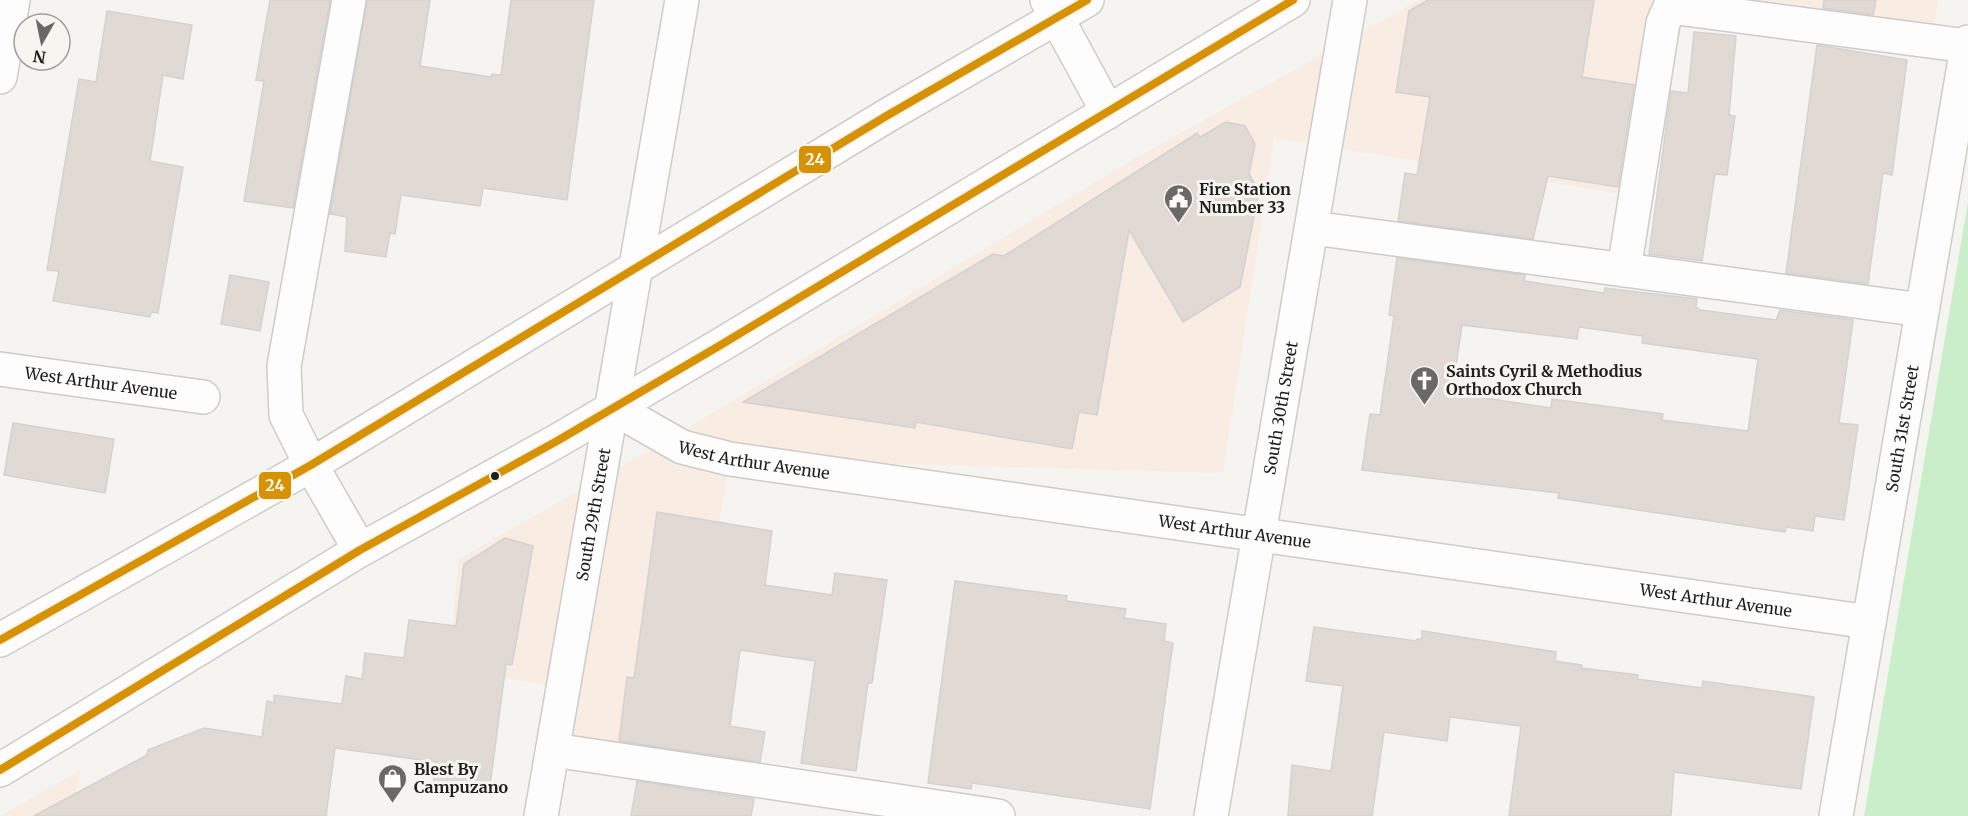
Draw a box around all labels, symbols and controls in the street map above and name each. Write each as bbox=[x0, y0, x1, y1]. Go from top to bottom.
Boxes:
north arrow bbox=[12, 12, 72, 72]
text: N bbox=[31, 46, 47, 68]
line badge: 24 bbox=[798, 145, 832, 174]
text: 24 bbox=[805, 149, 825, 169]
place label: Fire Station Number 33 bbox=[1199, 179, 1291, 217]
public building icon: Fire Station Number 33 bbox=[1162, 182, 1194, 224]
street label: South 30th Street bbox=[1259, 339, 1302, 476]
place label: Saints Cyril & Methodius Orthodox Church bbox=[1446, 361, 1642, 399]
street label: West Arthur Avenue bbox=[23, 362, 179, 403]
street label: South 31st Street bbox=[1881, 363, 1923, 494]
church icon: Saints Cyril & Methodius Orthodox Church bbox=[1409, 364, 1441, 406]
street label: West Arthur Avenue bbox=[675, 436, 831, 483]
street label: South 29th Street bbox=[572, 446, 615, 583]
unlabelled marker bbox=[489, 470, 501, 482]
line badge: 24 bbox=[258, 471, 292, 500]
text: 24 bbox=[265, 475, 285, 495]
street label: West Arthur Avenue bbox=[1156, 510, 1312, 552]
street label: West Arthur Avenue bbox=[1637, 579, 1793, 621]
place label: Blest By Campuzano bbox=[414, 759, 509, 797]
shop icon: Blest By Campuzano bbox=[377, 762, 409, 804]

